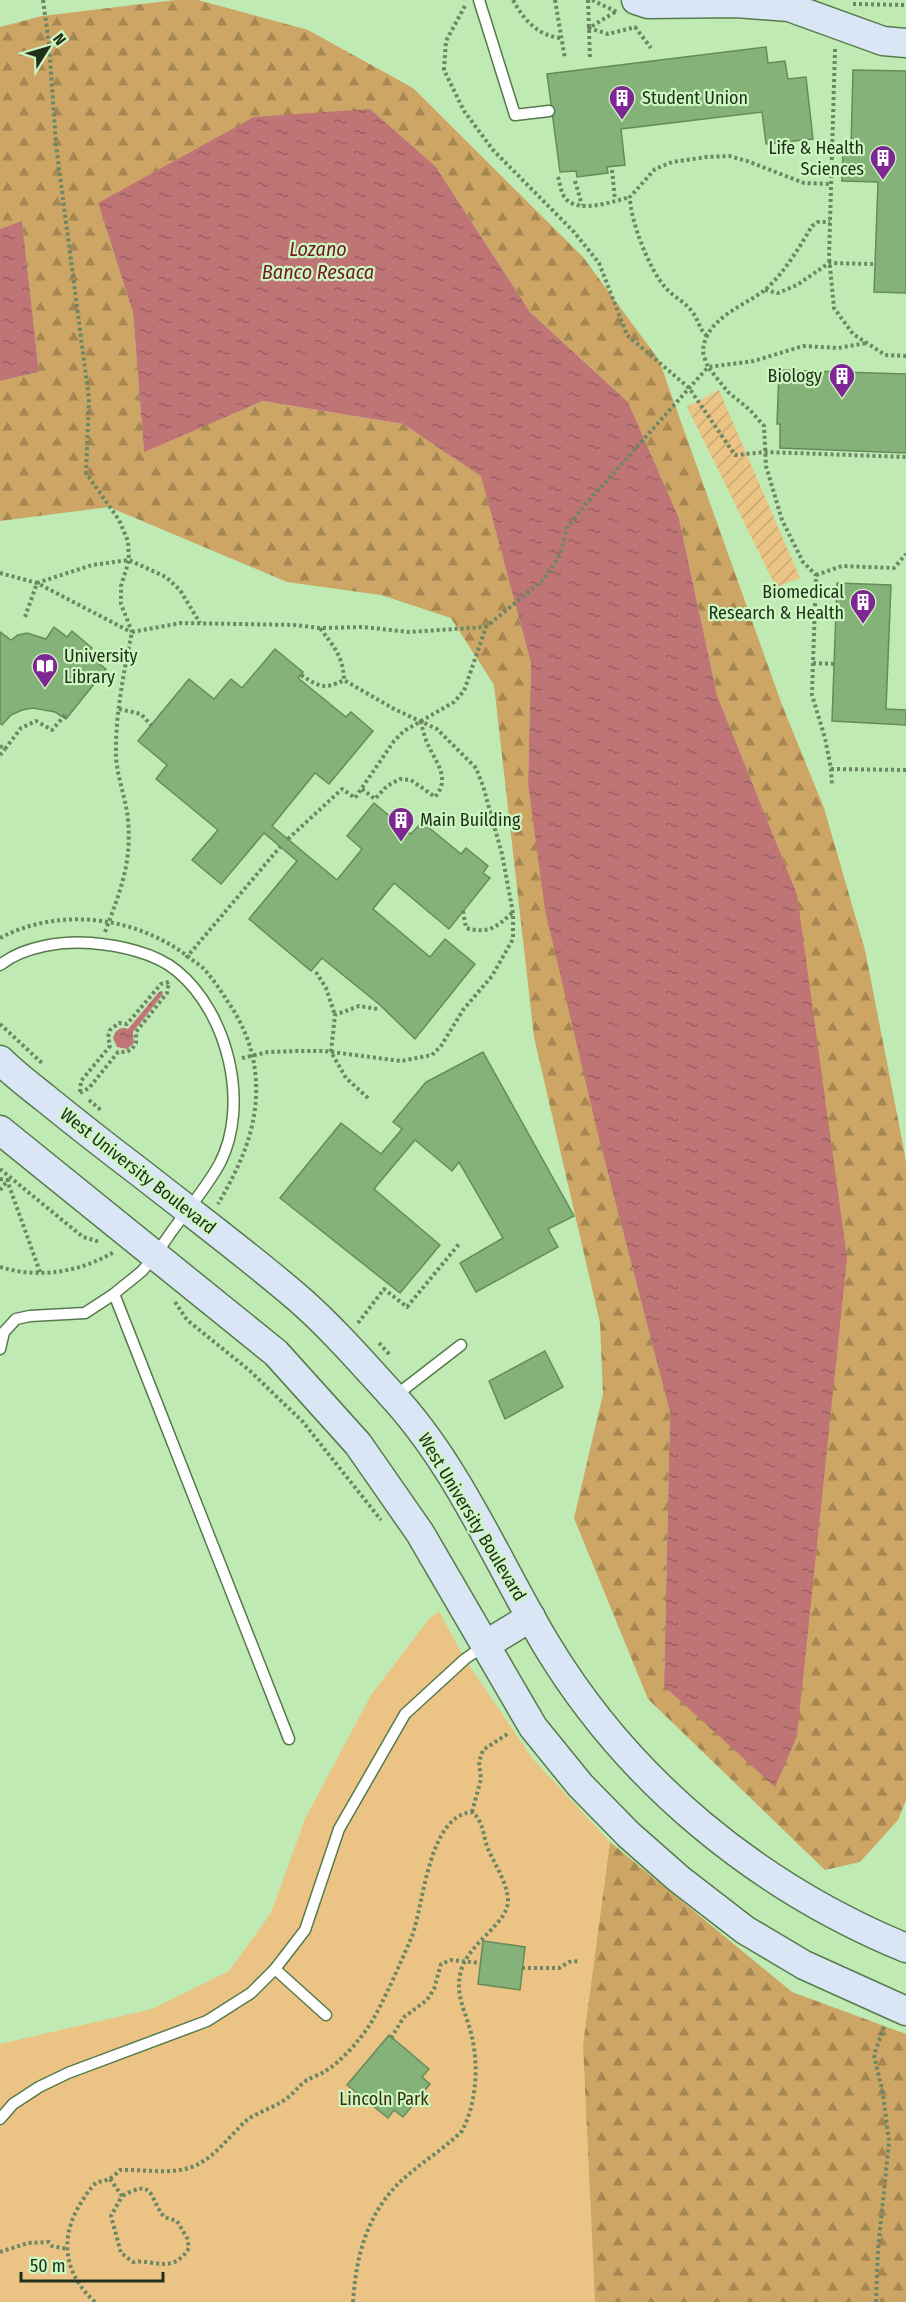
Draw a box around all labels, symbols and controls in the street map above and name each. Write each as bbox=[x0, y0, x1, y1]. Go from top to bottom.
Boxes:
north arrow bbox=[18, 18, 78, 78]
text: N bbox=[49, 30, 70, 49]
building icon: Student Union bbox=[607, 83, 637, 121]
place label: Student Union bbox=[642, 87, 748, 109]
place label: Life & Health Sciences bbox=[768, 137, 864, 180]
building icon: Life & Health Sciences bbox=[868, 143, 898, 181]
water label: Lozano Banco Resaca bbox=[262, 237, 374, 284]
building icon: Biology bbox=[827, 361, 857, 399]
place label: Biology bbox=[768, 365, 822, 387]
place label: Biomedical Research & Health bbox=[709, 581, 844, 624]
building icon: Biomedical Research & Health bbox=[848, 587, 878, 625]
place label: University Library bbox=[64, 645, 138, 688]
library icon: University Library bbox=[30, 651, 60, 689]
building icon: Main Building bbox=[386, 805, 416, 843]
place label: Main Building bbox=[420, 809, 521, 831]
street label: West University Boulevard bbox=[56, 1103, 220, 1239]
street label: West University Boulevard bbox=[413, 1429, 531, 1605]
park label: Lincoln Park bbox=[339, 2088, 429, 2110]
scale bar bbox=[21, 2245, 164, 2283]
text: 50 m bbox=[30, 2255, 66, 2277]

